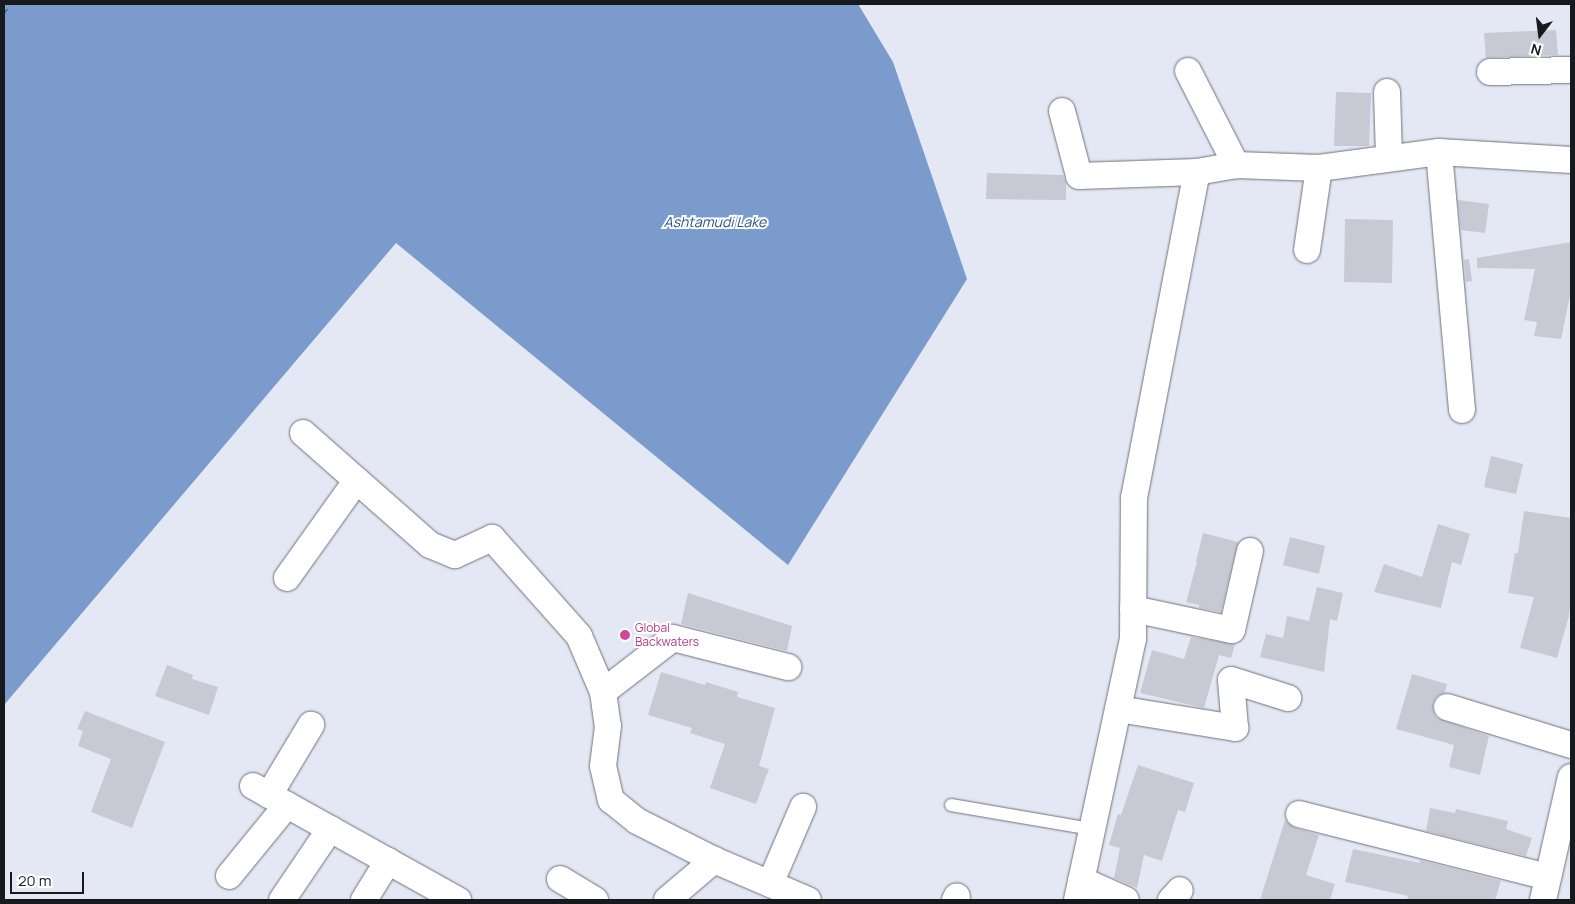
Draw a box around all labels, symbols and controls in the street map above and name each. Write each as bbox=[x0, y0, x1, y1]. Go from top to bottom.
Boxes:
north arrow bbox=[1515, 10, 1565, 60]
text: N bbox=[1529, 39, 1543, 60]
water label: Ashtamudi Lake bbox=[664, 214, 766, 230]
place label: Global Backwaters bbox=[635, 621, 699, 649]
marker: Global Backwaters bbox=[619, 629, 631, 641]
scale bar bbox=[12, 862, 86, 894]
text: 20 m bbox=[18, 870, 51, 891]

